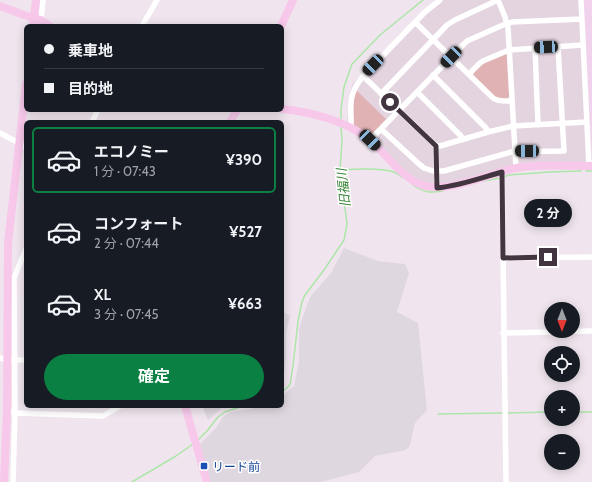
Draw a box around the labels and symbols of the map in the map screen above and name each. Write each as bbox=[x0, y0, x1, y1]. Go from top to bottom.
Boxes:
car bbox=[534, 40, 558, 54]
car bbox=[438, 44, 464, 70]
car bbox=[360, 52, 386, 78]
route start bbox=[381, 93, 399, 111]
car bbox=[357, 127, 383, 153]
car bbox=[515, 145, 539, 157]
water label: 旧福川 bbox=[333, 166, 353, 208]
callout: 2 分 bbox=[524, 199, 572, 227]
route end bbox=[539, 248, 557, 266]
north arrow bbox=[544, 302, 580, 338]
place label: リード前 bbox=[212, 459, 260, 474]
marker: リード前 bbox=[199, 461, 209, 471]

